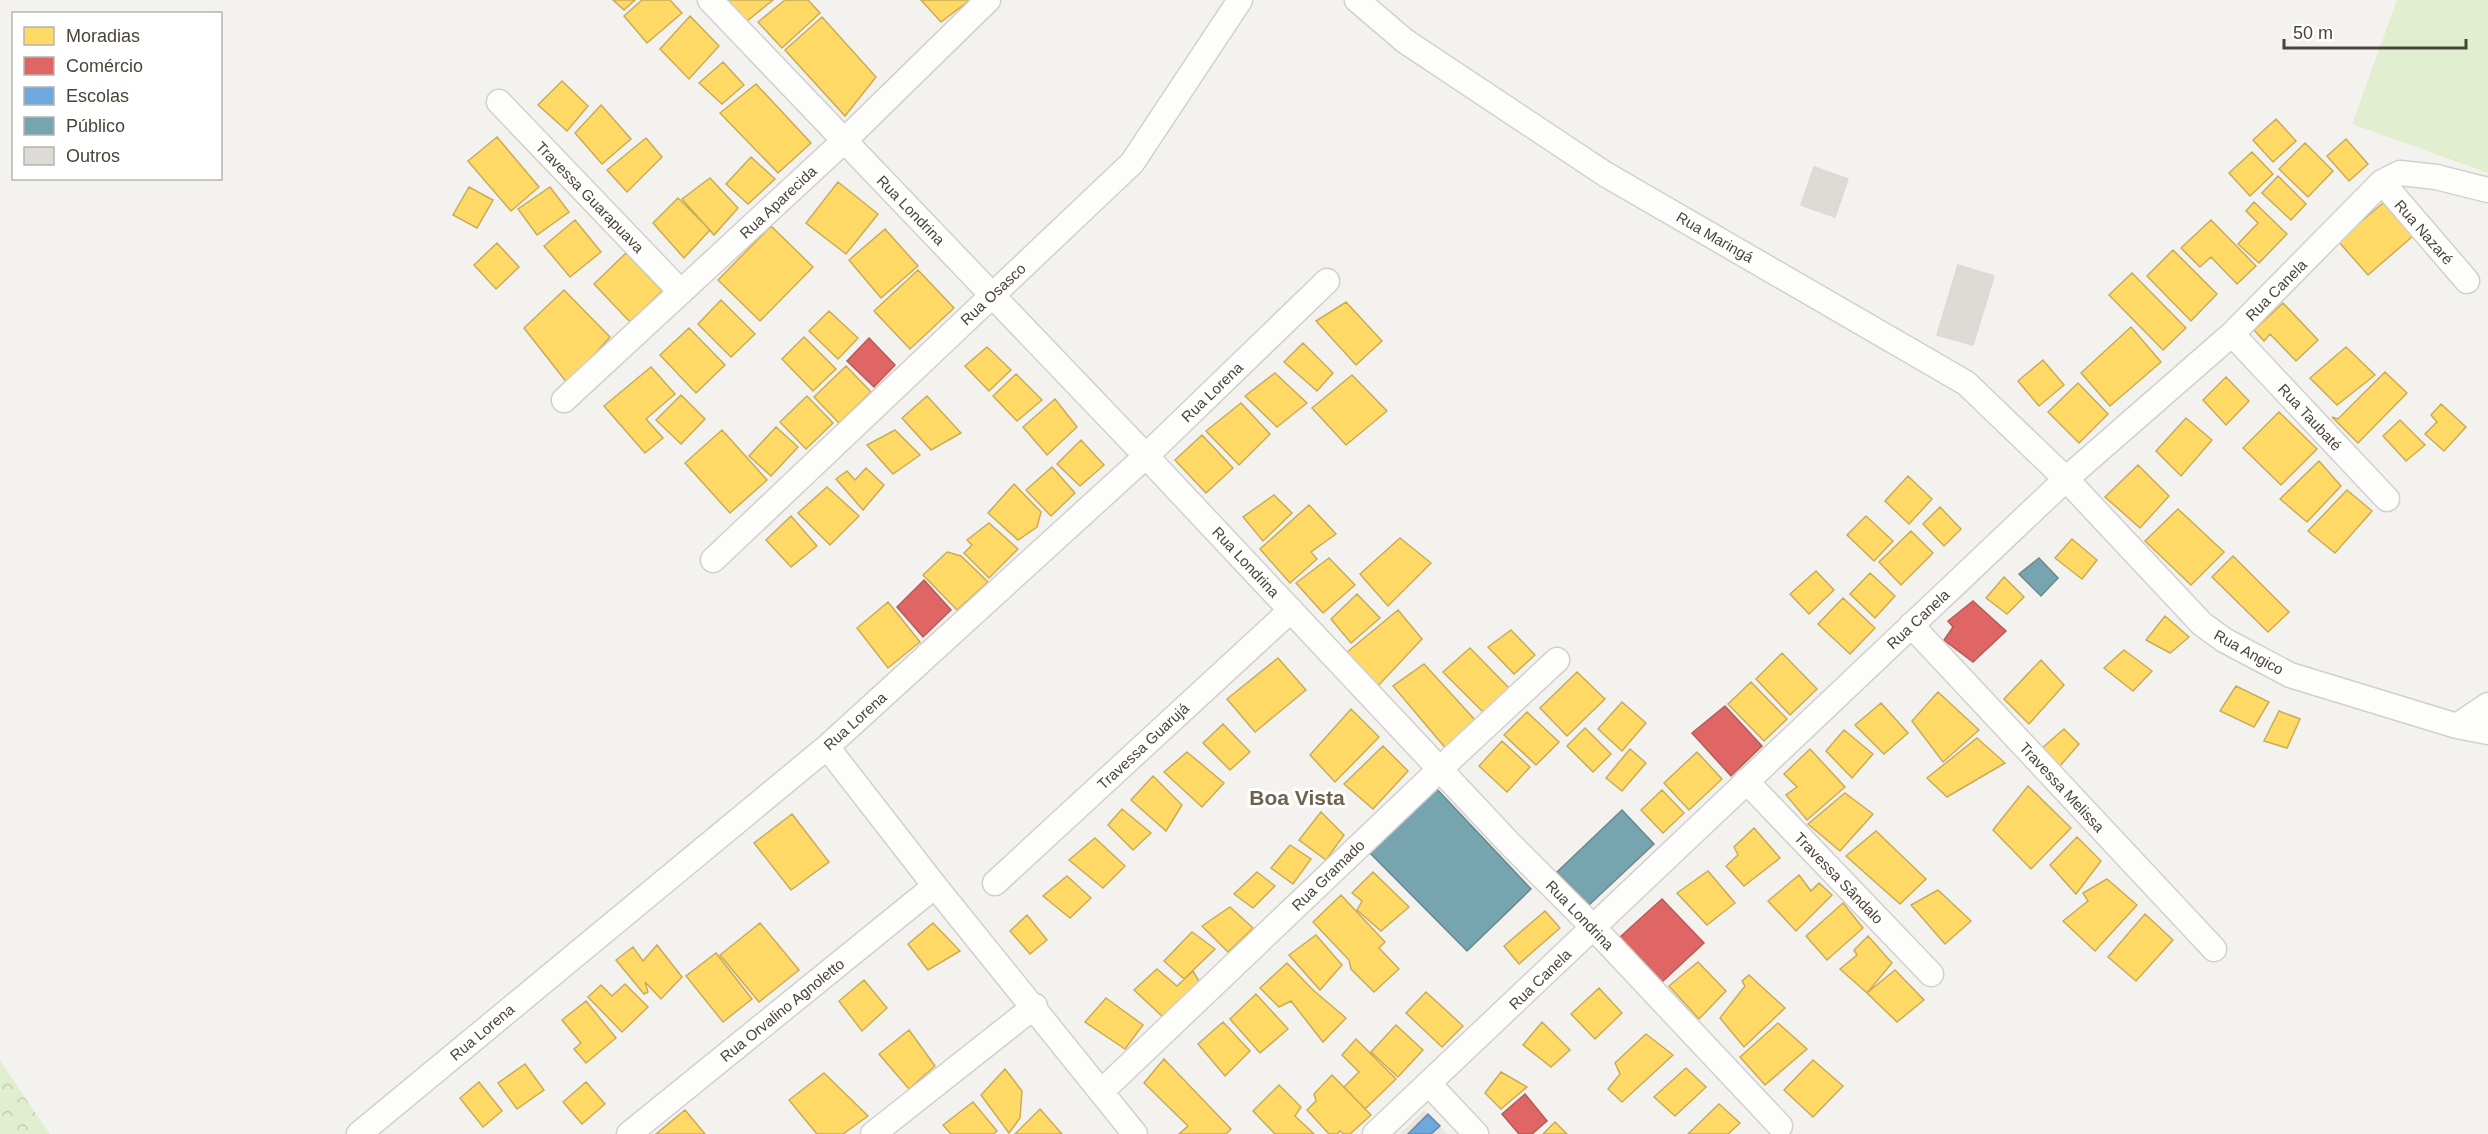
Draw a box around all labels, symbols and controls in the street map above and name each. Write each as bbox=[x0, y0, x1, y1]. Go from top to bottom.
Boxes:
legend bbox=[12, 12, 222, 180]
scale bar bbox=[2284, 12, 2466, 50]
text: 50 m bbox=[2293, 23, 2333, 43]
text: Moradias bbox=[66, 26, 140, 46]
text: Comércio bbox=[66, 56, 143, 76]
text: Escolas bbox=[66, 86, 129, 106]
text: Público bbox=[66, 116, 125, 136]
street label: Travessa Guarapuava bbox=[533, 138, 648, 257]
text: Outros bbox=[66, 146, 120, 166]
street label: Rua Aparecida bbox=[736, 162, 820, 242]
street label: Rua Londrina bbox=[874, 172, 949, 249]
street label: Rua Nazaré bbox=[2391, 196, 2457, 268]
street label: Rua Maringá bbox=[1674, 208, 1757, 266]
street label: Rua Canela bbox=[2242, 256, 2310, 324]
street label: Rua Osasco bbox=[957, 260, 1029, 328]
street label: Rua Lorena bbox=[1178, 358, 1247, 425]
street label: Rua Taubaté bbox=[2275, 380, 2345, 454]
street label: Rua Londrina bbox=[1209, 523, 1283, 601]
street label: Rua Canela bbox=[1883, 585, 1953, 652]
street label: Rua Angico bbox=[2211, 626, 2287, 678]
street label: Rua Lorena bbox=[820, 688, 890, 754]
street label: Travessa Guarujá bbox=[1094, 699, 1193, 793]
street label: Travessa Melissa bbox=[2016, 739, 2108, 836]
district label: Boa Vista bbox=[1249, 786, 1345, 809]
street label: Travessa Sândalo bbox=[1791, 829, 1887, 927]
street label: Rua Gramado bbox=[1288, 836, 1368, 914]
street label: Rua Londrina bbox=[1543, 877, 1618, 954]
street label: Rua Canela bbox=[1506, 945, 1575, 1013]
street label: Rua Orvalino Agnoletto bbox=[717, 955, 847, 1065]
street label: Rua Lorena bbox=[447, 1000, 518, 1064]

